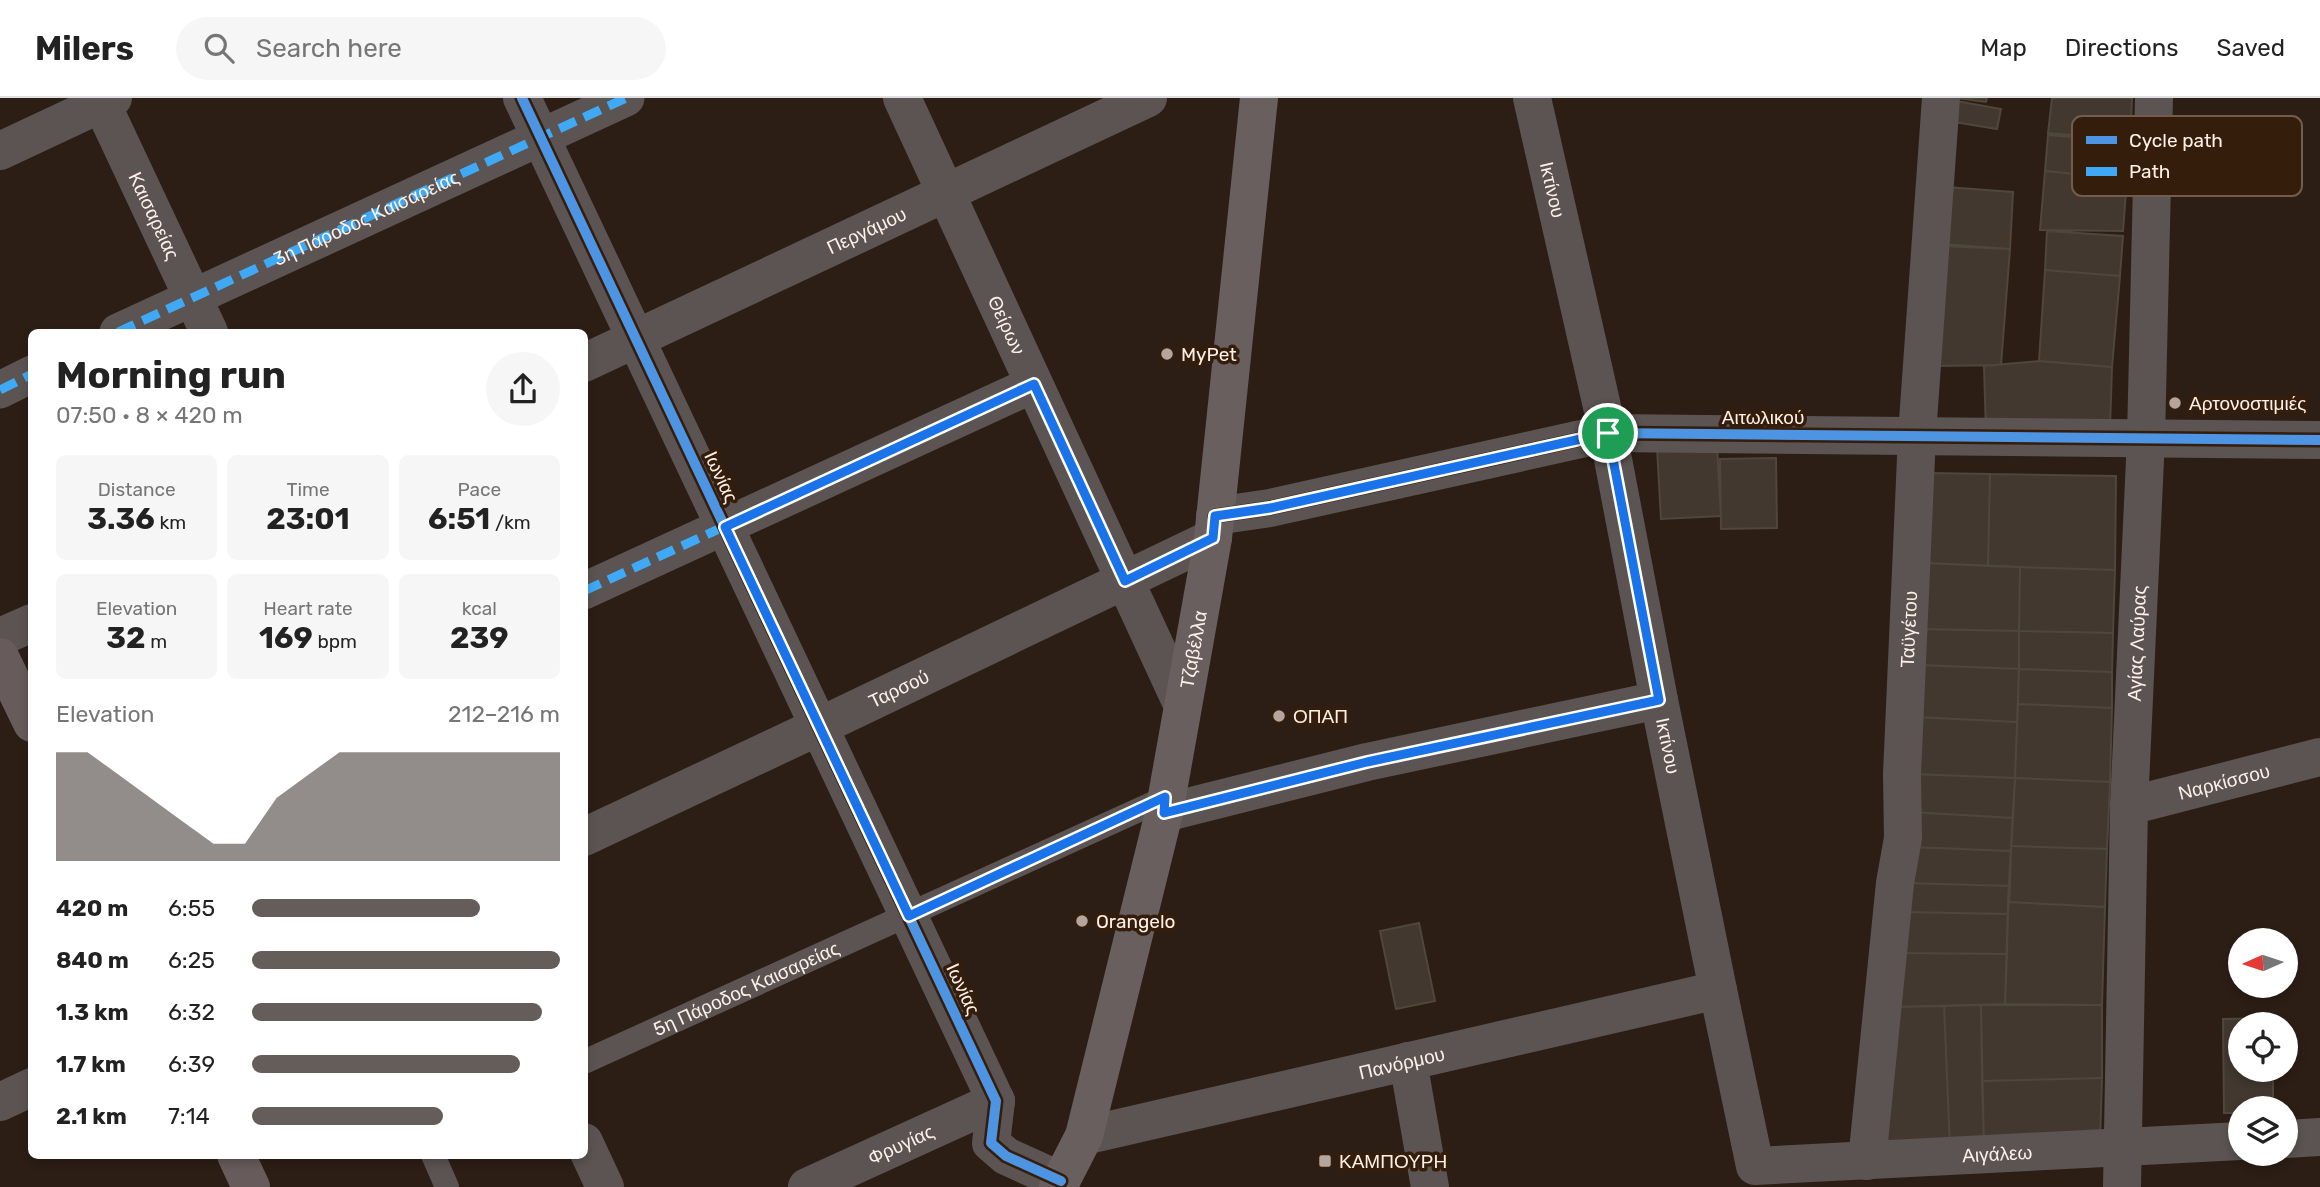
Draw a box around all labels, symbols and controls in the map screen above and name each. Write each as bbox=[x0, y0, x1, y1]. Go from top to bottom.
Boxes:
search box bbox=[176, 17, 666, 80]
text: Milers bbox=[35, 29, 134, 68]
icon: search bbox=[200, 29, 238, 67]
text: Search here bbox=[256, 33, 402, 64]
text: Map bbox=[1980, 34, 2027, 62]
text: Directions bbox=[2065, 34, 2178, 62]
text: Saved bbox=[2216, 34, 2285, 62]
legend bbox=[2072, 116, 2302, 196]
text: Cycle path bbox=[2129, 129, 2223, 152]
street label: Ικτίνου bbox=[1535, 159, 1570, 220]
text: Path bbox=[2129, 160, 2170, 183]
street label: 3η Πάροδος Καισαρείας bbox=[269, 165, 462, 270]
street label: Καισαρείας bbox=[124, 168, 185, 263]
street label: Περγάμου bbox=[823, 202, 910, 259]
street label: Θείρων bbox=[983, 292, 1030, 358]
place label: MyPet bbox=[1181, 343, 1237, 366]
marker: MyPet bbox=[1159, 346, 1175, 362]
text: Morning run bbox=[56, 352, 286, 398]
button: share bbox=[486, 352, 560, 426]
place label: Αρτονοστιμιές bbox=[2189, 392, 2306, 415]
marker: Αρτονοστιμιές bbox=[2167, 395, 2183, 411]
text: 07:50 · 8 × 420 m bbox=[56, 401, 243, 429]
pin bbox=[1578, 403, 1638, 463]
street label: Αιτωλικού bbox=[1722, 406, 1804, 429]
icon: arrive bbox=[1589, 414, 1627, 452]
street label: Ιωνίας bbox=[699, 448, 743, 506]
text: Distance bbox=[98, 478, 176, 501]
text: Time bbox=[286, 478, 330, 501]
text: Pace bbox=[458, 478, 501, 501]
text: 3.36 bbox=[87, 501, 155, 537]
text: 23:01 bbox=[266, 501, 350, 537]
text: 6:51 bbox=[428, 501, 490, 537]
text: km bbox=[155, 511, 186, 534]
text: /km bbox=[490, 511, 531, 534]
street label: Αγίας Λαύρας bbox=[2122, 585, 2151, 702]
street label: Ταϋγέτου bbox=[1895, 590, 1922, 668]
text: Elevation bbox=[96, 597, 177, 620]
text: Heart rate bbox=[263, 597, 353, 620]
text: kcal bbox=[462, 597, 497, 620]
street label: Τζαβέλλα bbox=[1175, 609, 1211, 690]
text: 32 bbox=[106, 620, 146, 656]
text: 169 bbox=[259, 620, 313, 656]
text: 239 bbox=[450, 620, 509, 656]
text: m bbox=[146, 630, 167, 653]
text: bpm bbox=[313, 630, 357, 653]
street label: Ταρσού bbox=[865, 664, 933, 713]
text: Elevation bbox=[56, 700, 155, 728]
text: 212–216 m bbox=[448, 700, 560, 728]
place label: ΟΠΑΠ bbox=[1293, 705, 1348, 728]
marker: ΟΠΑΠ bbox=[1271, 708, 1287, 724]
street label: Ικτίνου bbox=[1651, 716, 1685, 776]
street label: Ναρκίσσου bbox=[2176, 759, 2272, 804]
text: 420 m bbox=[56, 894, 128, 922]
text: 6:55 bbox=[168, 894, 215, 922]
place label: Orangelo bbox=[1096, 910, 1175, 933]
marker: Orangelo bbox=[1074, 913, 1090, 929]
north arrow bbox=[2228, 928, 2298, 998]
map controls bbox=[2228, 928, 2298, 1166]
street label: 5η Πάροδος Καισαρείας bbox=[649, 936, 843, 1041]
text: 840 m bbox=[56, 946, 129, 974]
text: 6:25 bbox=[168, 946, 215, 974]
street label: Ιωνίας bbox=[941, 960, 985, 1018]
text: 1.3 km bbox=[56, 998, 129, 1026]
text: 6:32 bbox=[168, 998, 215, 1026]
button: locate bbox=[2228, 1012, 2298, 1082]
street label: Πανόρμου bbox=[1356, 1042, 1447, 1084]
text: 1.7 km bbox=[56, 1050, 126, 1078]
text: 6:39 bbox=[168, 1050, 215, 1078]
button: layers bbox=[2228, 1096, 2298, 1166]
text: 2.1 km bbox=[56, 1102, 127, 1130]
text: 7:14 bbox=[168, 1102, 210, 1130]
street label: Φρυγίας bbox=[864, 1119, 937, 1169]
street label: Αιγάλεω bbox=[1962, 1140, 2033, 1167]
place label: ΚΑΜΠΟΥΡΗ bbox=[1339, 1150, 1447, 1173]
marker: ΚΑΜΠΟΥΡΗ bbox=[1317, 1153, 1333, 1169]

